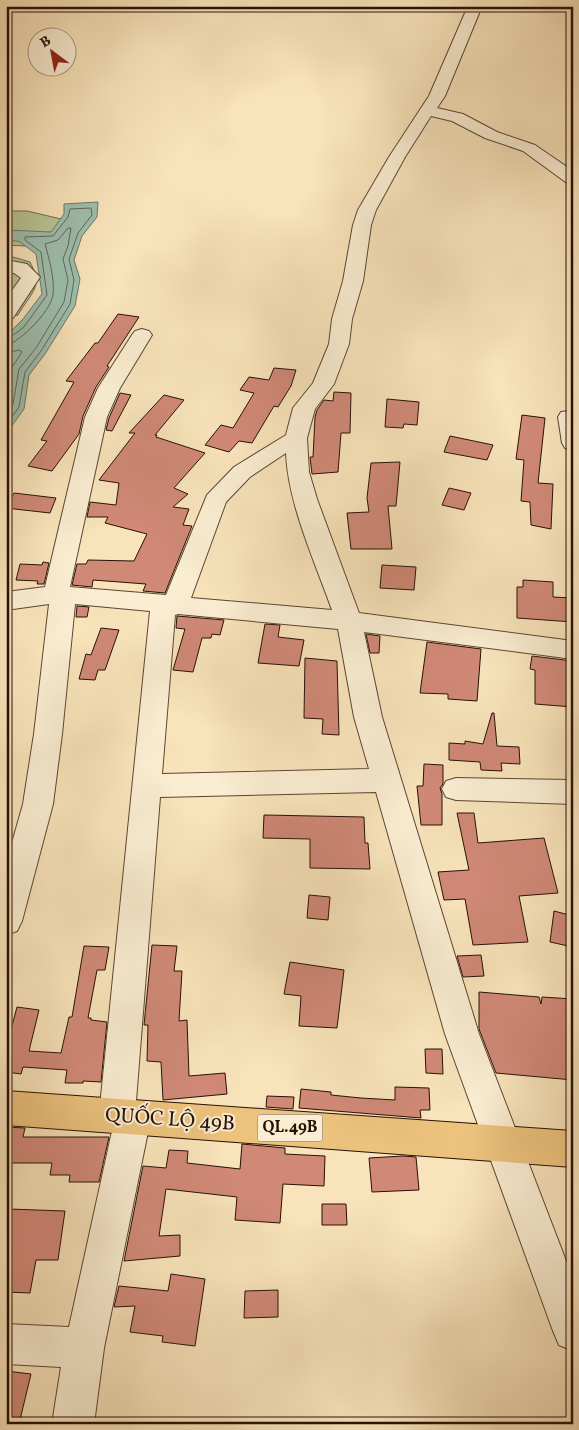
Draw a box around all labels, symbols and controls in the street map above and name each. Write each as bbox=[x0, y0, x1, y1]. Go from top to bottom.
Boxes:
north arrow bbox=[28, 28, 78, 78]
text: B bbox=[37, 32, 55, 53]
street label: QUỐC LỘ 49B bbox=[104, 1099, 236, 1139]
road number: QL.49B bbox=[258, 1114, 322, 1142]

